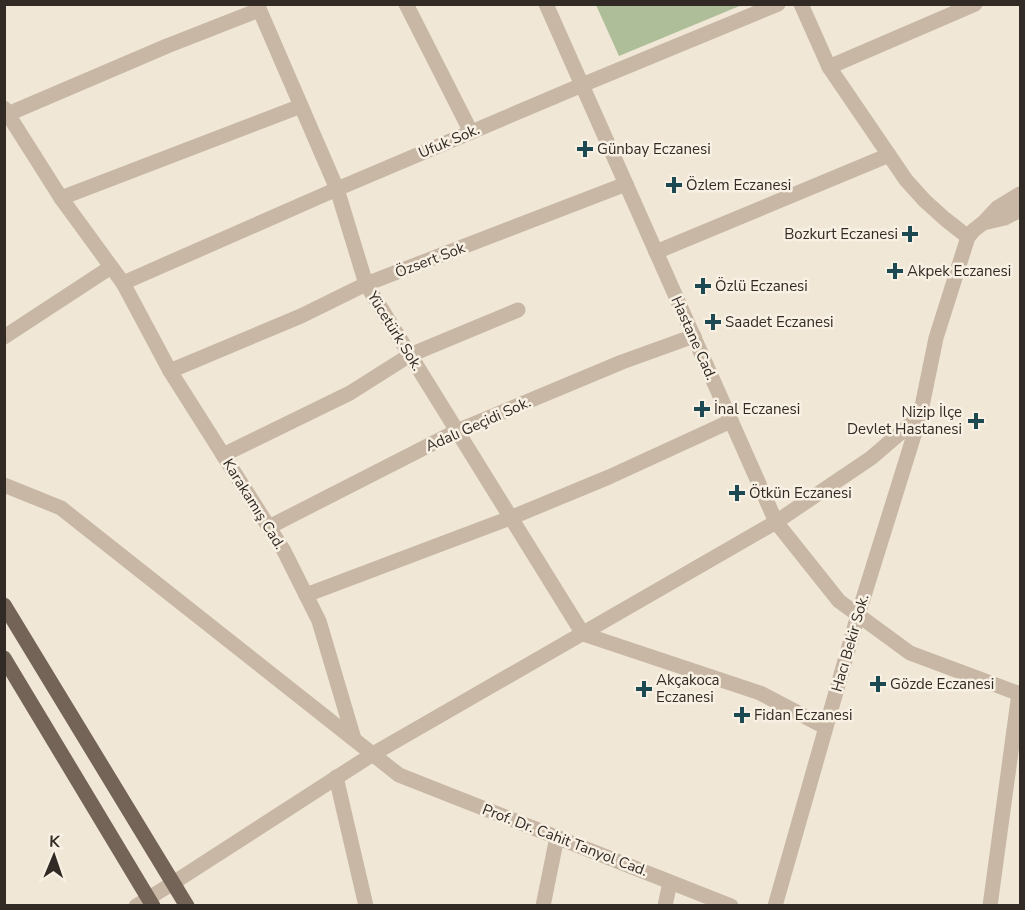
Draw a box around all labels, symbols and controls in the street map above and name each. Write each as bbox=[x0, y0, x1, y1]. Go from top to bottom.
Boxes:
street label: Ufuk Sok. bbox=[415, 119, 483, 163]
place label: Günbay Eczanesi bbox=[597, 139, 711, 159]
marker: Günbay Eczanesi bbox=[578, 142, 592, 156]
place label: Özlem Eczanesi bbox=[686, 175, 791, 195]
marker: Özlem Eczanesi bbox=[667, 178, 681, 192]
place label: Bozkurt Eczanesi bbox=[784, 224, 898, 244]
marker: Bozkurt Eczanesi bbox=[903, 227, 917, 241]
street label: Özsert Sok bbox=[392, 237, 468, 283]
place label: Akpek Eczanesi bbox=[907, 261, 1011, 281]
marker: Akpek Eczanesi bbox=[888, 264, 902, 278]
place label: Özlü Eczanesi bbox=[715, 276, 808, 296]
marker: Özlü Eczanesi bbox=[696, 279, 710, 293]
street label: Yücetürk Sok. bbox=[362, 287, 427, 375]
street label: Hastane Cad. bbox=[667, 293, 721, 383]
place label: Saadet Eczanesi bbox=[725, 312, 834, 332]
marker: Saadet Eczanesi bbox=[706, 315, 720, 329]
street label: Adalı Geçidi Sok. bbox=[422, 392, 534, 456]
place label: İnal Eczanesi bbox=[714, 399, 800, 419]
marker: İnal Eczanesi bbox=[695, 402, 709, 416]
place label: Nizip İlçe Devlet Hastanesi bbox=[847, 402, 962, 439]
marker: Nizip İlçe Devlet Hastanesi bbox=[967, 412, 985, 430]
street label: Karakamış Cad. bbox=[218, 455, 290, 553]
place label: Ötkün Eczanesi bbox=[749, 483, 852, 503]
marker: Ötkün Eczanesi bbox=[730, 486, 744, 500]
street label: Hacı Bekir Sok. bbox=[827, 592, 873, 694]
place label: Akçakoca Eczanesi bbox=[656, 670, 720, 707]
place label: Gözde Eczanesi bbox=[890, 674, 994, 694]
marker: Gözde Eczanesi bbox=[871, 677, 885, 691]
marker: Akçakoca Eczanesi bbox=[637, 682, 651, 696]
place label: Fidan Eczanesi bbox=[754, 705, 852, 725]
marker: Fidan Eczanesi bbox=[735, 708, 749, 722]
street label: Prof. Dr. Cahit Tanyol Cad. bbox=[479, 799, 651, 881]
north arrow bbox=[24, 826, 84, 886]
text: K bbox=[49, 831, 62, 853]

